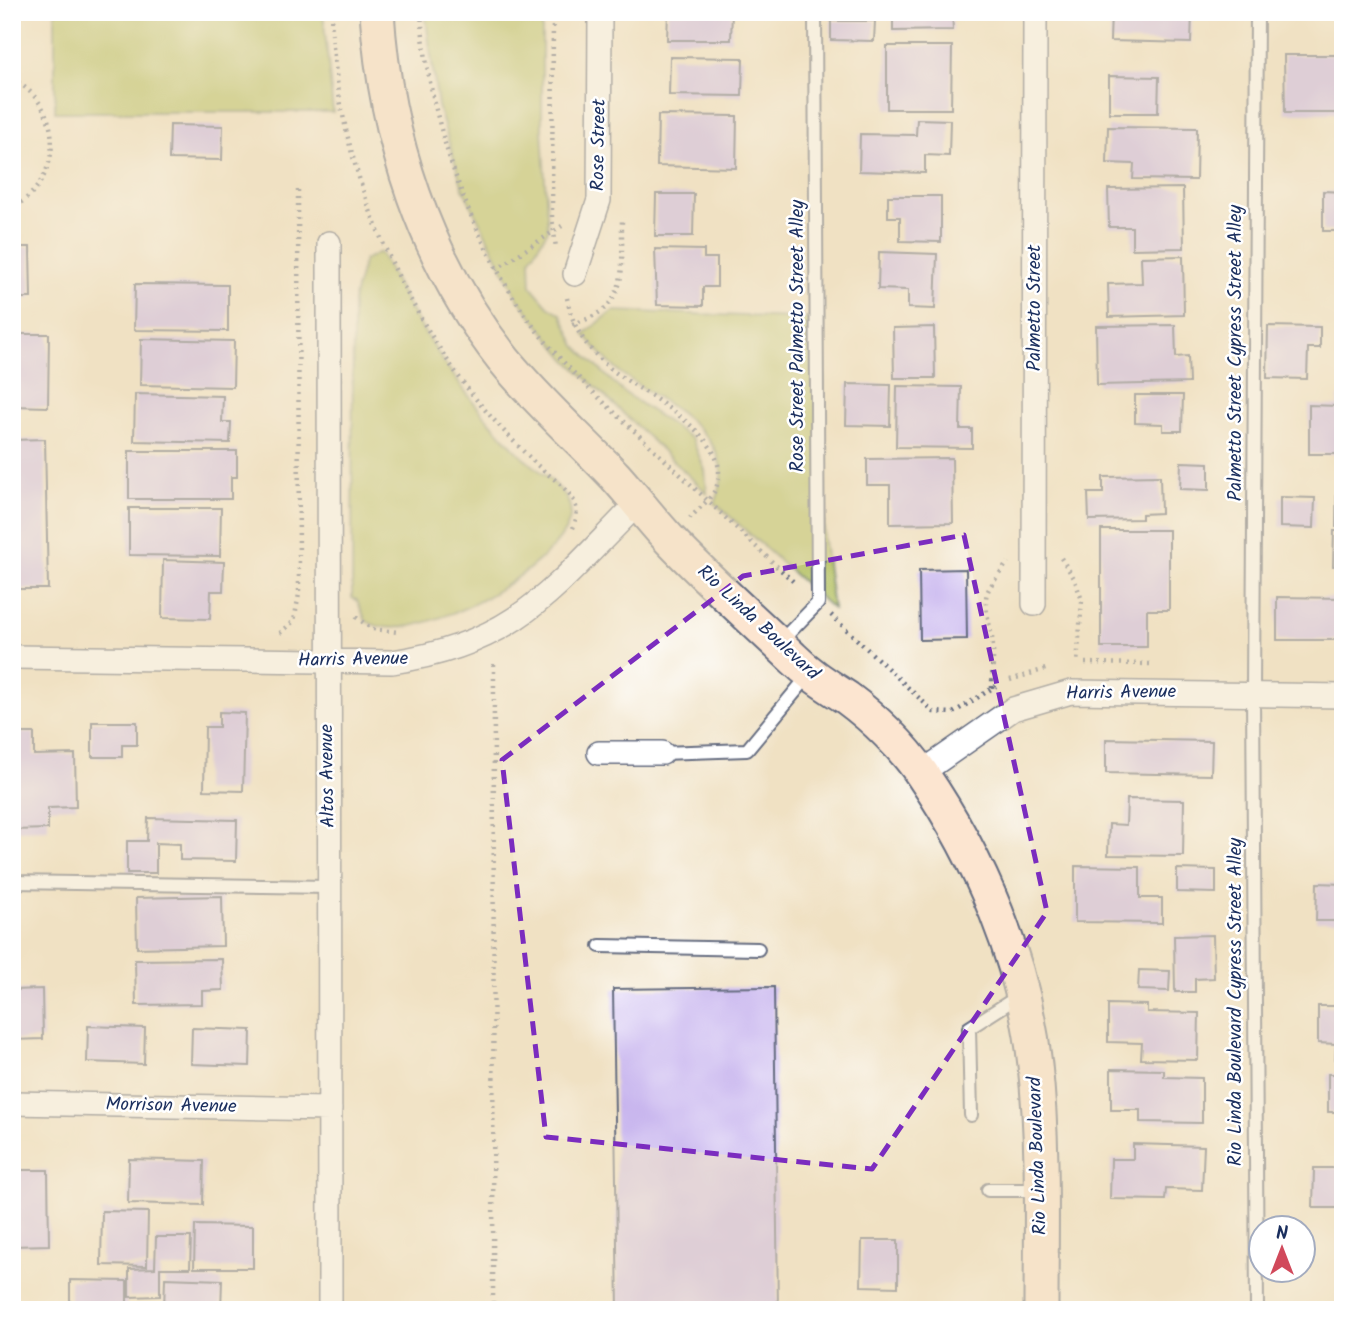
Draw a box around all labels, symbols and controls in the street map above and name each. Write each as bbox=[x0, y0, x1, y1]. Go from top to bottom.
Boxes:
street label: Rose Street bbox=[583, 98, 615, 191]
street label: Rose Street Palmetto Street Alley bbox=[783, 199, 813, 472]
street label: Palmetto Street Cypress Street Alley bbox=[1221, 204, 1251, 501]
street label: Palmetto Street bbox=[1020, 244, 1050, 371]
street label: Rio Linda Boulevard bbox=[690, 558, 827, 688]
street label: Harris Avenue bbox=[298, 644, 409, 676]
street label: Harris Avenue bbox=[1066, 677, 1177, 709]
street label: Altos Avenue bbox=[312, 723, 344, 828]
street label: Rio Linda Boulevard Cypress Street Alley bbox=[1221, 837, 1251, 1166]
street label: Rio Linda Boulevard bbox=[1020, 1076, 1056, 1236]
street label: Morrison Avenue bbox=[105, 1090, 237, 1122]
north arrow bbox=[1246, 1214, 1316, 1284]
text: N bbox=[1276, 1219, 1288, 1249]

